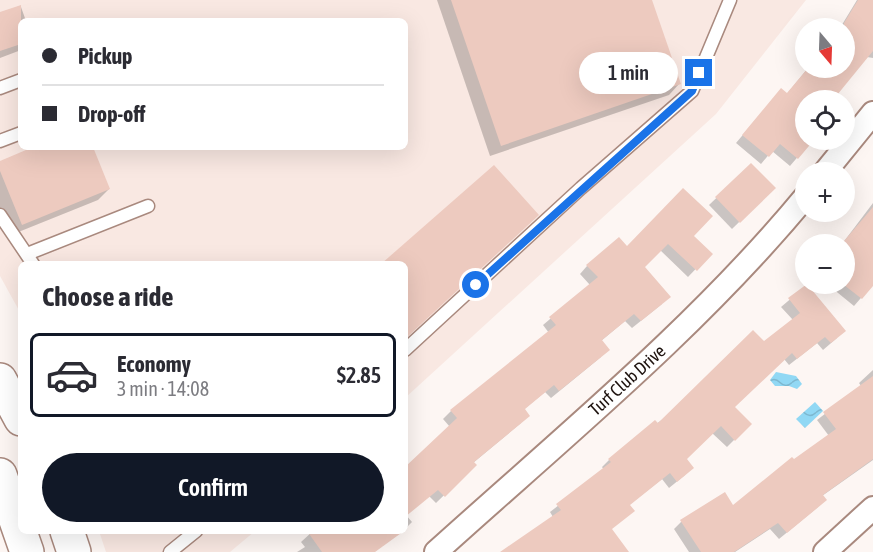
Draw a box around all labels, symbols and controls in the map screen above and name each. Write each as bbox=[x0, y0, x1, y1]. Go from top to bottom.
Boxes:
north arrow bbox=[795, 18, 855, 78]
map controls bbox=[795, 18, 855, 294]
text: Pickup bbox=[78, 43, 133, 69]
callout: 1 min bbox=[579, 52, 678, 94]
route end bbox=[685, 59, 712, 86]
text: 1 min bbox=[608, 61, 649, 84]
button: locate bbox=[795, 90, 855, 150]
text: Drop-off bbox=[78, 101, 145, 127]
button: + bbox=[795, 162, 855, 222]
button: − bbox=[795, 234, 855, 294]
route start bbox=[462, 271, 489, 298]
text: Choose a ride bbox=[42, 281, 174, 312]
street label: Turf Club Drive bbox=[584, 340, 670, 420]
icon: car bbox=[45, 348, 99, 402]
text: Economy bbox=[117, 351, 191, 377]
text: $2.85 bbox=[337, 362, 381, 388]
text: 3 min · 14:08 bbox=[117, 377, 209, 400]
button: Confirm bbox=[42, 453, 384, 522]

